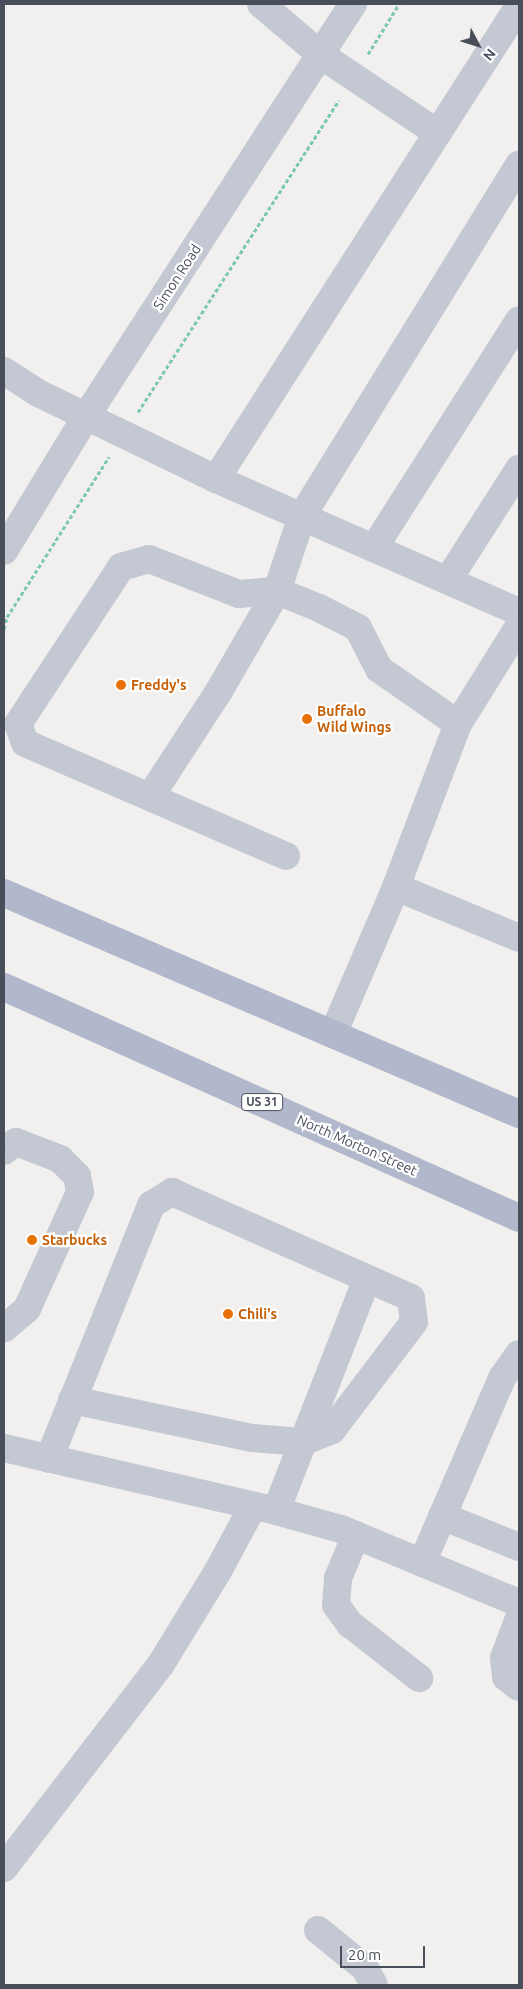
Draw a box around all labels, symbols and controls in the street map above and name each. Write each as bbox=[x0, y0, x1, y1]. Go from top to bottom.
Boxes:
north arrow bbox=[453, 20, 503, 70]
text: N bbox=[480, 45, 499, 64]
street label: Simon Road bbox=[150, 241, 204, 313]
place label: Freddy's bbox=[131, 677, 187, 693]
marker: Freddy's bbox=[115, 679, 127, 691]
place label: Buffalo Wild Wings bbox=[317, 703, 391, 736]
marker: Buffalo Wild Wings bbox=[301, 713, 313, 725]
road number: US 31 bbox=[241, 1092, 283, 1112]
street label: North Morton Street bbox=[294, 1111, 420, 1179]
place label: Starbucks bbox=[42, 1232, 107, 1248]
marker: Starbucks bbox=[26, 1234, 38, 1246]
place label: Chili's bbox=[238, 1306, 277, 1322]
marker: Chili's bbox=[222, 1308, 234, 1320]
scale bar bbox=[343, 1936, 428, 1968]
text: 20 m bbox=[348, 1946, 381, 1963]

